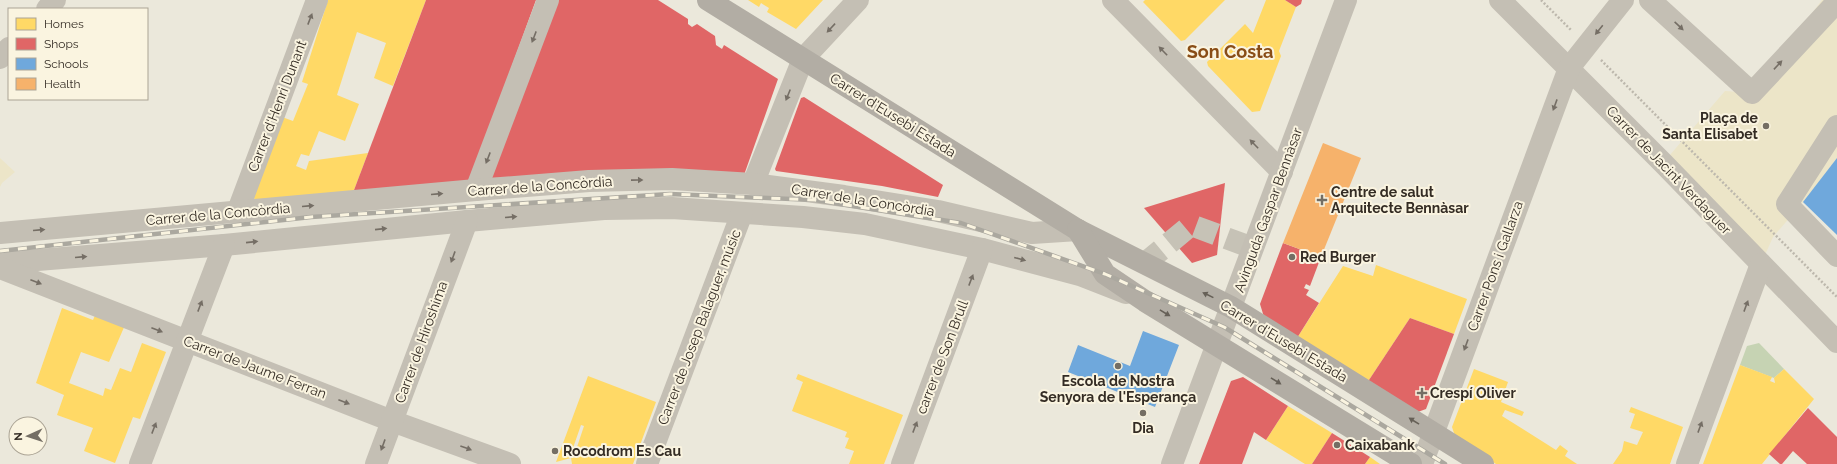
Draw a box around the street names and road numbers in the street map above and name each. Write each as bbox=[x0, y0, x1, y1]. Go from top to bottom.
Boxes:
street label: Carrer d'Henri Dunant bbox=[244, 38, 310, 174]
street label: Carrer d'Eusebi Estada bbox=[827, 70, 959, 160]
street label: Carrer de Jacint Verdaguer bbox=[1603, 103, 1735, 238]
street label: Avinguda Gaspar Bennàsar bbox=[1231, 125, 1305, 295]
street label: Carrer de la Concòrdia bbox=[467, 173, 613, 199]
street label: Carrer de la Concòrdia bbox=[790, 181, 936, 219]
street label: Carrer Pons i Gallarza bbox=[1464, 199, 1526, 333]
street label: Carrer de la Concòrdia bbox=[145, 200, 291, 228]
street label: Carrer de Josep Balaguer, músic bbox=[654, 227, 744, 427]
street label: Carrer de Hiroshima bbox=[391, 279, 451, 405]
street label: Carrer d'Eusebi Estada bbox=[1218, 297, 1350, 385]
street label: carrer de Son Brull bbox=[913, 298, 971, 416]
street label: Carrer de Jaume Ferran bbox=[181, 332, 329, 402]

